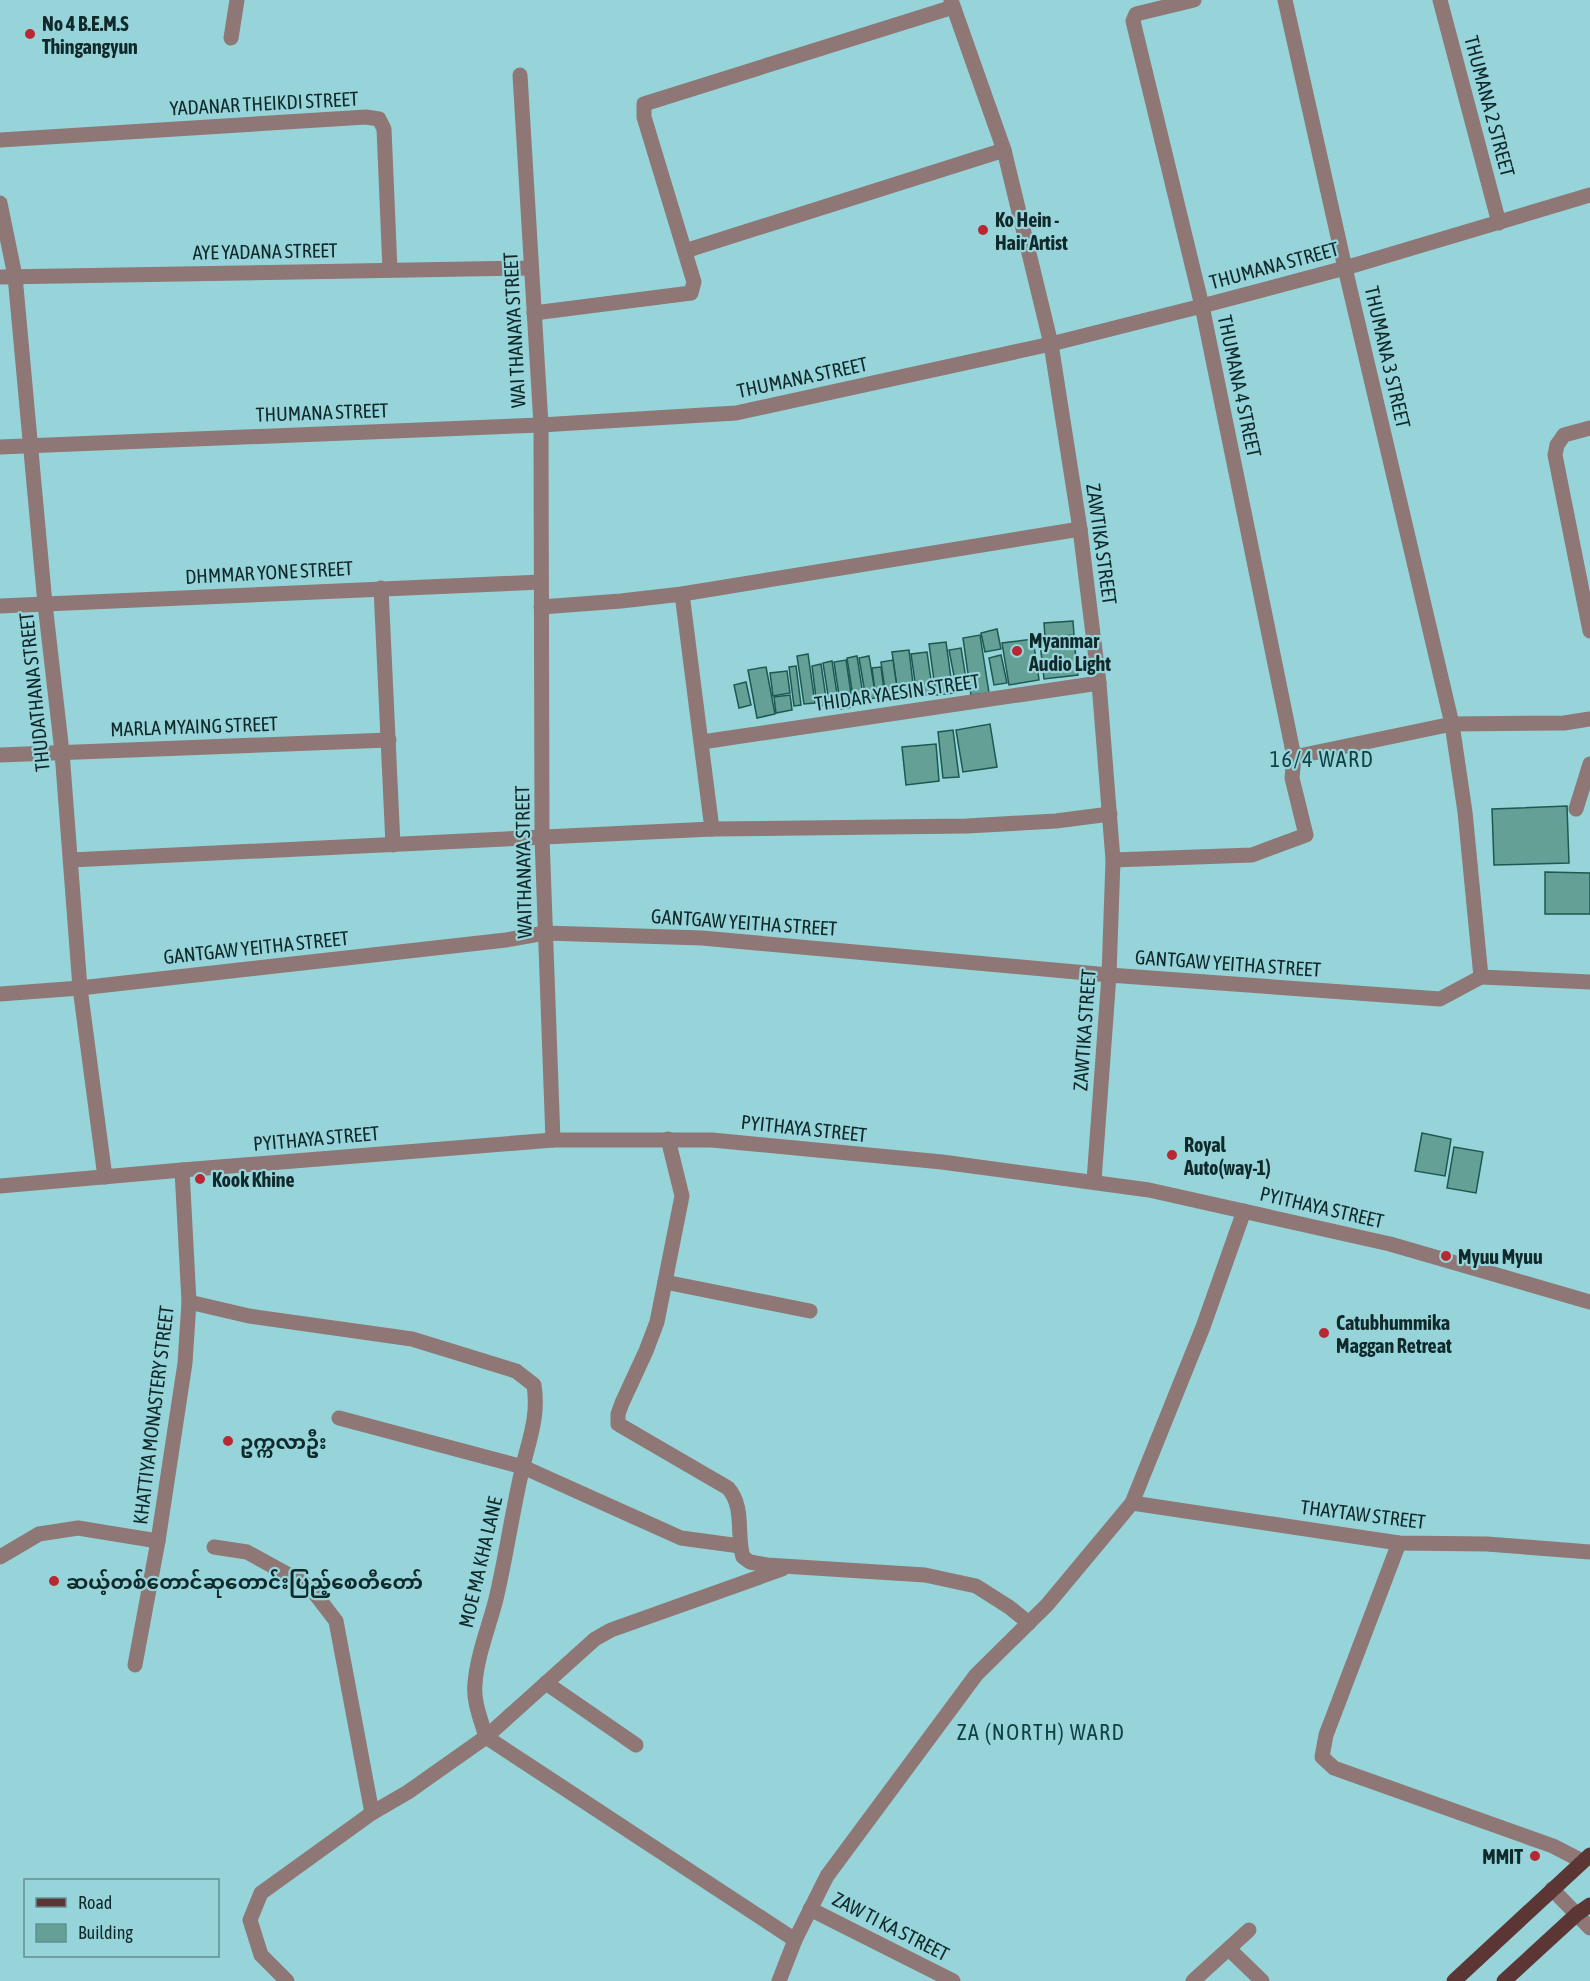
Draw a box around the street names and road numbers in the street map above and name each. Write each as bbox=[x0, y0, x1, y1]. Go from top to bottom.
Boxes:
street label: THUMANA 2 STREET bbox=[1460, 33, 1520, 179]
street label: YADANAR THEIKDI STREET bbox=[169, 87, 359, 119]
street label: THUMANA STREET bbox=[1207, 237, 1341, 293]
street label: AYE YADANA STREET bbox=[192, 238, 338, 264]
street label: WAI THANAYA STREET bbox=[498, 251, 530, 408]
street label: THUMANA 3 STREET bbox=[1360, 284, 1416, 430]
street label: THUMANA 4 STREET bbox=[1214, 313, 1266, 459]
street label: THUMANA STREET bbox=[735, 352, 870, 402]
street label: THUMANA STREET bbox=[255, 398, 389, 426]
street label: ZAWTIKA STREET bbox=[1082, 482, 1122, 606]
street label: DHMMAR YONE STREET bbox=[184, 556, 354, 588]
street label: THUDATHANA STREET bbox=[14, 611, 54, 773]
street label: THIDAR YAESIN STREET bbox=[813, 669, 981, 715]
street label: MARLA MYAING STREET bbox=[110, 712, 278, 740]
street label: WAITHANAYA STREET bbox=[510, 785, 536, 939]
street label: GANTGAW YEITHA STREET bbox=[650, 904, 838, 940]
street label: GANTGAW YEITHA STREET bbox=[162, 926, 350, 968]
street label: GANTGAW YEITHA STREET bbox=[1134, 945, 1322, 981]
street label: ZAWTIKA STREET bbox=[1068, 968, 1100, 1092]
street label: PYITHAYA STREET bbox=[740, 1110, 868, 1146]
street label: PYITHAYA STREET bbox=[252, 1121, 380, 1155]
street label: PYITHAYA STREET bbox=[1258, 1182, 1386, 1232]
street label: KHATTIYA MONASTERY STREET bbox=[128, 1304, 178, 1526]
street label: MOE MA KHA LANE bbox=[454, 1494, 506, 1630]
street label: THAYTAW STREET bbox=[1299, 1495, 1427, 1533]
street label: ZAW TI KA STREET bbox=[829, 1887, 953, 1965]

